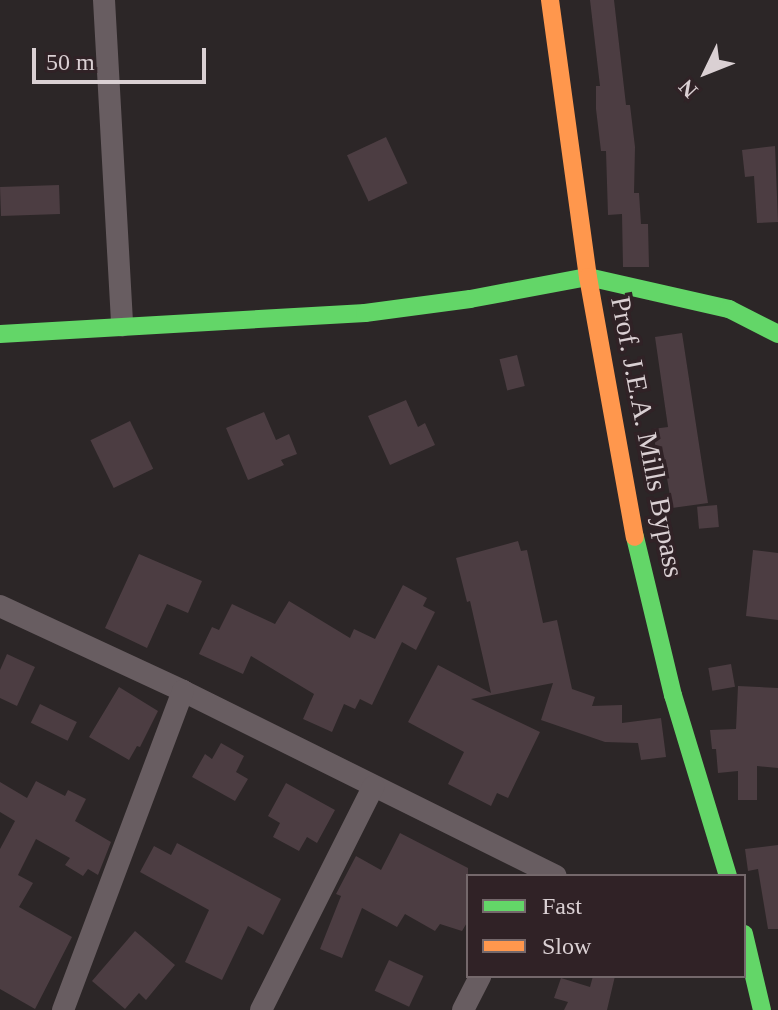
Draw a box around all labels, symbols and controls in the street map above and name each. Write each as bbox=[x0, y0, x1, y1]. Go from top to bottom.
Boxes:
scale bar bbox=[36, 32, 210, 82]
north arrow bbox=[666, 32, 746, 112]
text: 50 m bbox=[46, 49, 95, 75]
text: N bbox=[674, 74, 703, 103]
street label: Prof. J.E.A. Mills Bypass bbox=[603, 294, 691, 580]
legend bbox=[466, 874, 746, 978]
text: Fast bbox=[542, 893, 582, 919]
text: Slow bbox=[542, 933, 591, 959]

